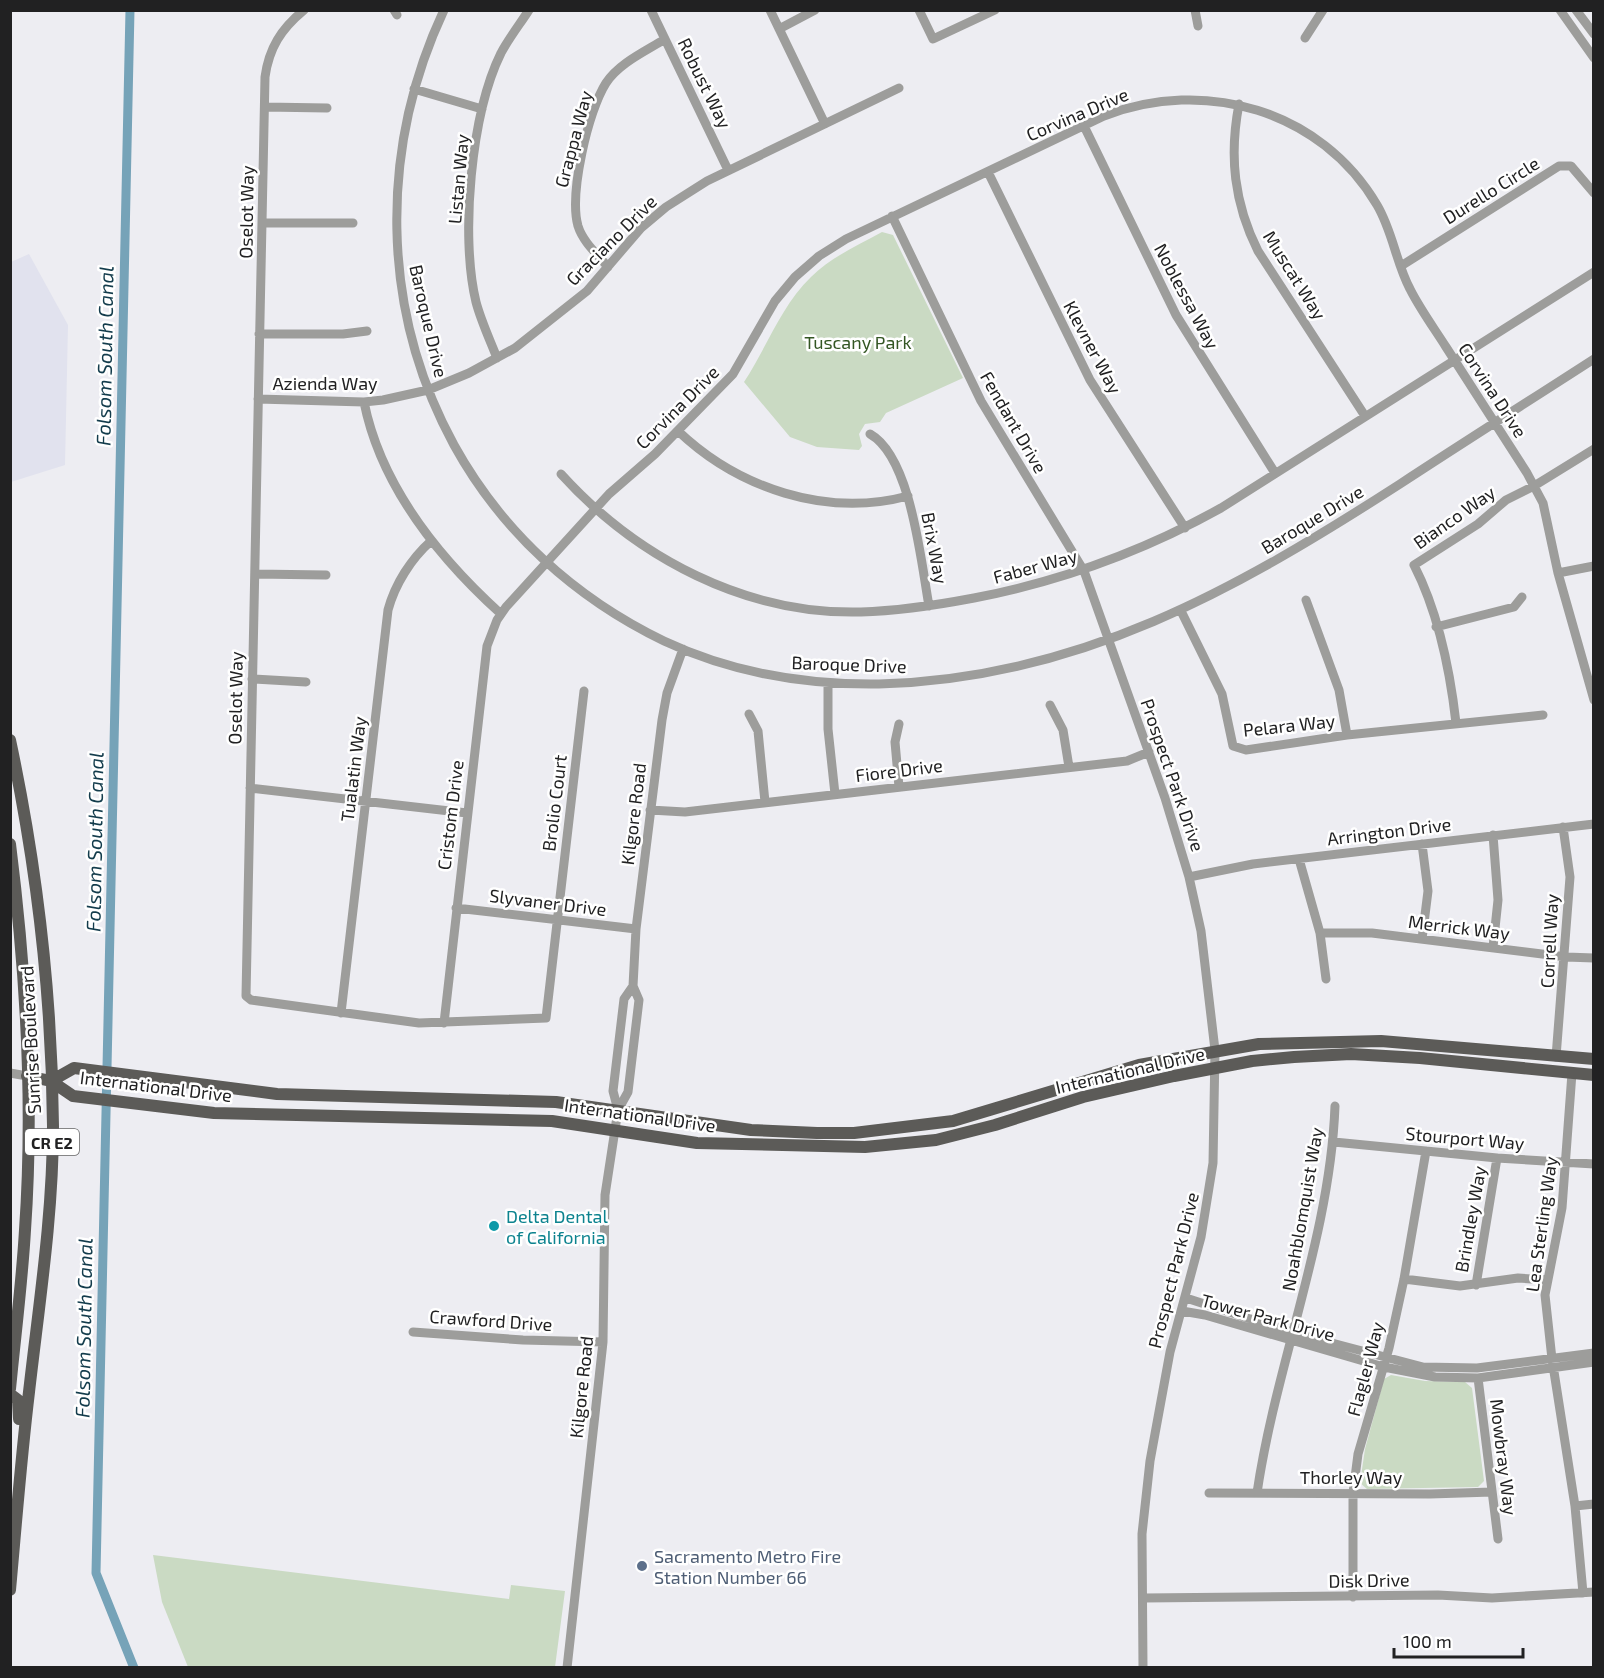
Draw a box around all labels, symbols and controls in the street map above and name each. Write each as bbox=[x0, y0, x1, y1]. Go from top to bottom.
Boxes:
street label: Robust Way bbox=[674, 34, 737, 132]
street label: Corvina Drive bbox=[1023, 83, 1131, 145]
street label: Grappa Way bbox=[550, 88, 597, 190]
street label: Listan Way bbox=[443, 133, 473, 225]
street label: Durello Circle bbox=[1439, 152, 1543, 228]
street label: Oselot Way bbox=[234, 165, 258, 259]
street label: Graciano Drive bbox=[561, 190, 661, 290]
street label: Muscat Way bbox=[1259, 226, 1331, 324]
street label: Noblessa Way bbox=[1150, 239, 1224, 353]
street label: Baroque Drive bbox=[405, 262, 453, 380]
water label: Folsom South Canal bbox=[90, 266, 118, 446]
street label: Klevner Way bbox=[1059, 297, 1127, 398]
park label: Tuscany Park bbox=[804, 331, 912, 353]
street label: Corvina Drive bbox=[1454, 338, 1532, 442]
street label: Corvina Drive bbox=[631, 361, 723, 453]
street label: Fendant Drive bbox=[976, 367, 1052, 477]
street label: Azienda Way bbox=[272, 372, 378, 394]
street label: Baroque Drive bbox=[1257, 480, 1367, 558]
street label: Bianco Way bbox=[1409, 481, 1500, 553]
street label: Brix Way bbox=[917, 510, 953, 586]
street label: Faber Way bbox=[991, 544, 1080, 588]
street label: Oselot Way bbox=[223, 651, 247, 745]
street label: Baroque Drive bbox=[791, 651, 907, 677]
street label: Prospect Park Drive bbox=[1137, 696, 1209, 854]
street label: Pelara Way bbox=[1242, 709, 1337, 741]
street label: Tualatin Way bbox=[336, 715, 370, 823]
water label: Folsom South Canal bbox=[80, 752, 108, 932]
street label: Brolio Court bbox=[537, 753, 571, 853]
street label: Fiore Drive bbox=[854, 754, 944, 786]
street label: Cristom Drive bbox=[432, 759, 468, 871]
street label: Kilgore Road bbox=[616, 762, 650, 866]
street label: Arrington Drive bbox=[1326, 812, 1452, 850]
street label: Slyvaner Drive bbox=[488, 884, 608, 920]
street label: Correll Way bbox=[1536, 893, 1562, 989]
street label: Merrick Way bbox=[1407, 910, 1512, 944]
street label: Sunrise Boulevard bbox=[15, 965, 45, 1115]
street label: International Drive bbox=[1053, 1042, 1207, 1098]
street label: International Drive bbox=[79, 1066, 233, 1106]
street label: International Drive bbox=[563, 1093, 717, 1137]
street label: Stourport Way bbox=[1405, 1122, 1526, 1154]
street label: Noahblomquist Way bbox=[1277, 1125, 1327, 1293]
road number: CR E2 bbox=[25, 1129, 79, 1155]
street label: Lea Sterling Way bbox=[1521, 1154, 1561, 1293]
street label: Brindley Way bbox=[1450, 1164, 1490, 1274]
street label: Prospect Park Drive bbox=[1143, 1190, 1203, 1350]
place label: Delta Dental of California bbox=[506, 1205, 608, 1248]
marker: Delta Dental of California bbox=[487, 1219, 501, 1233]
water label: Folsom South Canal bbox=[69, 1238, 97, 1418]
street label: Tower Park Drive bbox=[1199, 1289, 1337, 1345]
street label: Crawford Drive bbox=[429, 1305, 553, 1335]
street label: Flagler Way bbox=[1342, 1319, 1388, 1419]
street label: Kilgore Road bbox=[565, 1335, 597, 1439]
street label: Mowbray Way bbox=[1486, 1397, 1522, 1517]
street label: Thorley Way bbox=[1300, 1466, 1403, 1488]
place label: Sacramento Metro Fire Station Number 66 bbox=[654, 1545, 841, 1588]
marker: Sacramento Metro Fire Station Number 66 bbox=[635, 1559, 649, 1573]
street label: Disk Drive bbox=[1328, 1568, 1410, 1592]
scale bar bbox=[1394, 1621, 1523, 1659]
text: 100 m bbox=[1403, 1630, 1452, 1652]

